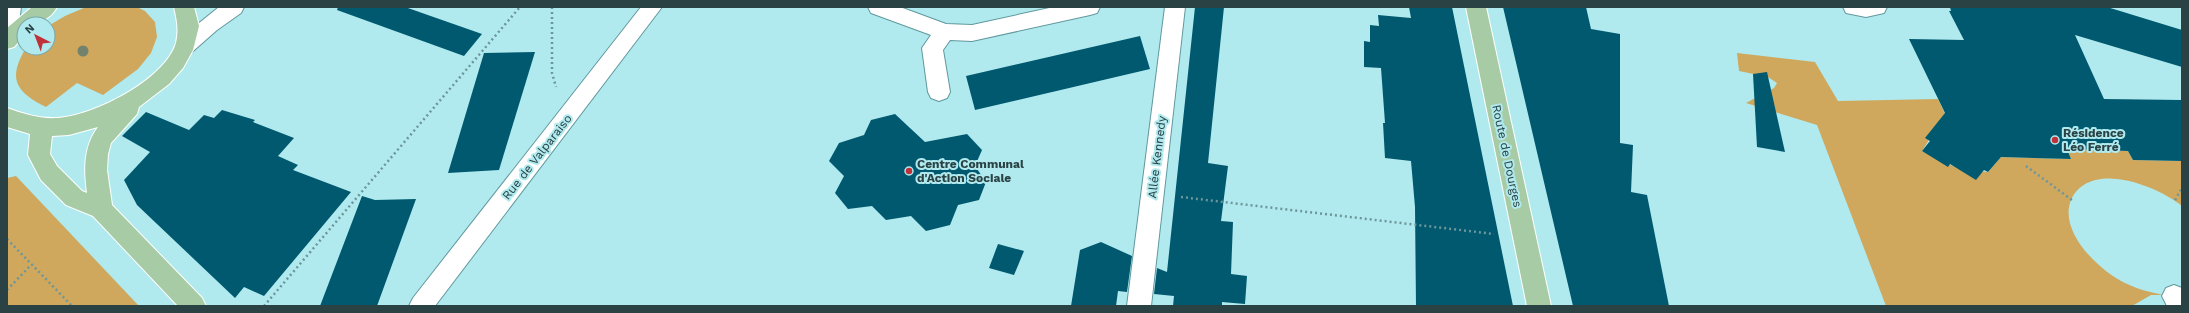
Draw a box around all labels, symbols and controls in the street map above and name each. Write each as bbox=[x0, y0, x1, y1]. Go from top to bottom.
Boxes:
north arrow bbox=[16, 16, 56, 56]
text: N bbox=[22, 21, 37, 36]
street label: Route de Dourges bbox=[1489, 103, 1525, 209]
street label: Rue de Valparaiso bbox=[499, 112, 575, 202]
street label: Allée Kennedy bbox=[1145, 114, 1169, 199]
place label: Résidence Léo Ferré bbox=[2063, 126, 2124, 154]
marker: Résidence Léo Ferré bbox=[2050, 135, 2060, 145]
place label: Centre Communal d'Action Sociale bbox=[917, 157, 1024, 185]
marker: Centre Communal d'Action Sociale bbox=[904, 166, 914, 176]

